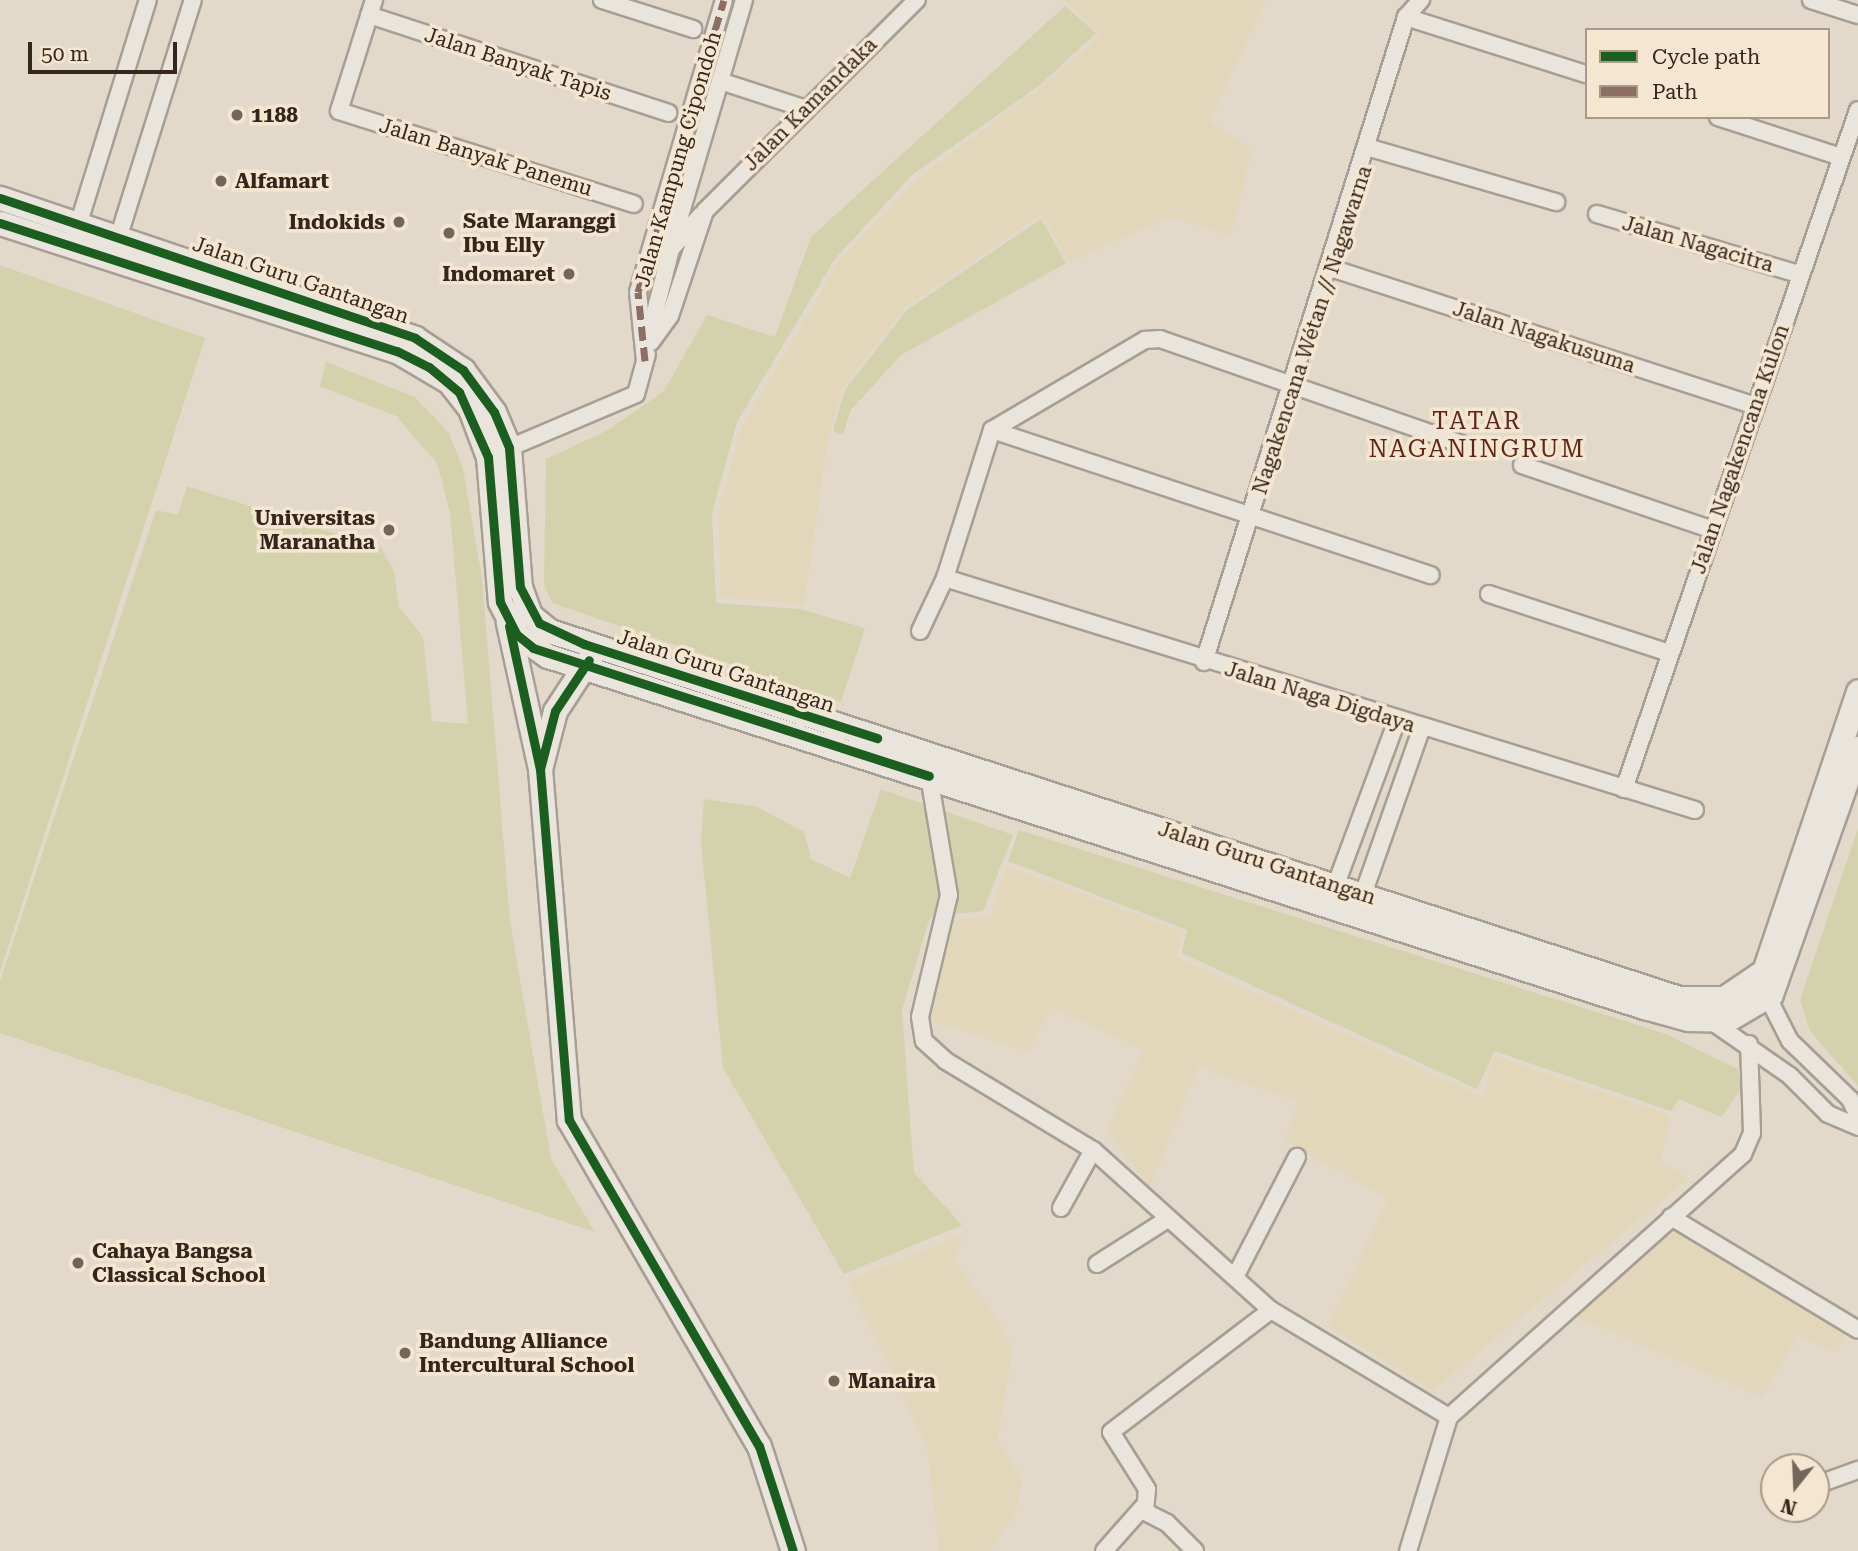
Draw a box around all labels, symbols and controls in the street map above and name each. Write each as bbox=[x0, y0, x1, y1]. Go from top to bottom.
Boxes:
street label: Jalan Banyak Tapis bbox=[422, 22, 614, 106]
scale bar bbox=[32, 28, 180, 72]
street label: Jalan Kampung Cipondoh bbox=[629, 28, 727, 290]
legend bbox=[1585, 28, 1830, 119]
street label: Jalan Kamandaka bbox=[738, 32, 882, 176]
text: 50 m bbox=[41, 42, 89, 66]
text: Cycle path bbox=[1652, 45, 1760, 69]
text: Path bbox=[1652, 80, 1698, 104]
place label: 1188 bbox=[251, 102, 298, 128]
marker: 1188 bbox=[229, 107, 245, 123]
street label: Jalan Banyak Panemu bbox=[376, 113, 596, 201]
street label: Nagakencana Wétan // Nagawarna bbox=[1247, 162, 1377, 498]
place label: Alfamart bbox=[235, 168, 329, 194]
marker: Alfamart bbox=[213, 173, 229, 189]
place label: Sate Maranggi Ibu Elly bbox=[463, 208, 616, 258]
place label: Indokids bbox=[289, 209, 385, 235]
street label: Jalan Nagacitra bbox=[1619, 210, 1777, 278]
marker: Indokids bbox=[391, 214, 407, 230]
marker: Sate Maranggi Ibu Elly bbox=[441, 225, 457, 241]
street label: Jalan Guru Gantangan bbox=[189, 231, 413, 329]
place label: Indomaret bbox=[442, 261, 555, 287]
marker: Indomaret bbox=[561, 266, 577, 282]
street label: Jalan Nagakusuma bbox=[1450, 296, 1638, 378]
street label: Jalan Nagakencana Kulon bbox=[1685, 321, 1795, 577]
district label: TATAR NAGANINGRUM bbox=[1370, 408, 1584, 464]
place label: Universitas Maranatha bbox=[255, 505, 375, 555]
marker: Universitas Maranatha bbox=[381, 522, 397, 538]
street label: Jalan Guru Gantangan bbox=[614, 624, 838, 718]
street label: Jalan Naga Digdaya bbox=[1222, 656, 1418, 738]
street label: Jalan Guru Gantangan bbox=[1155, 816, 1379, 910]
place label: Cahaya Bangsa Classical School bbox=[92, 1238, 265, 1288]
marker: Cahaya Bangsa Classical School bbox=[70, 1255, 86, 1271]
place label: Bandung Alliance Intercultural School bbox=[419, 1328, 634, 1378]
marker: Bandung Alliance Intercultural School bbox=[397, 1345, 413, 1361]
place label: Manaira bbox=[848, 1368, 936, 1394]
marker: Manaira bbox=[826, 1373, 842, 1389]
north arrow bbox=[1760, 1453, 1830, 1523]
text: N bbox=[1778, 1493, 1799, 1520]

